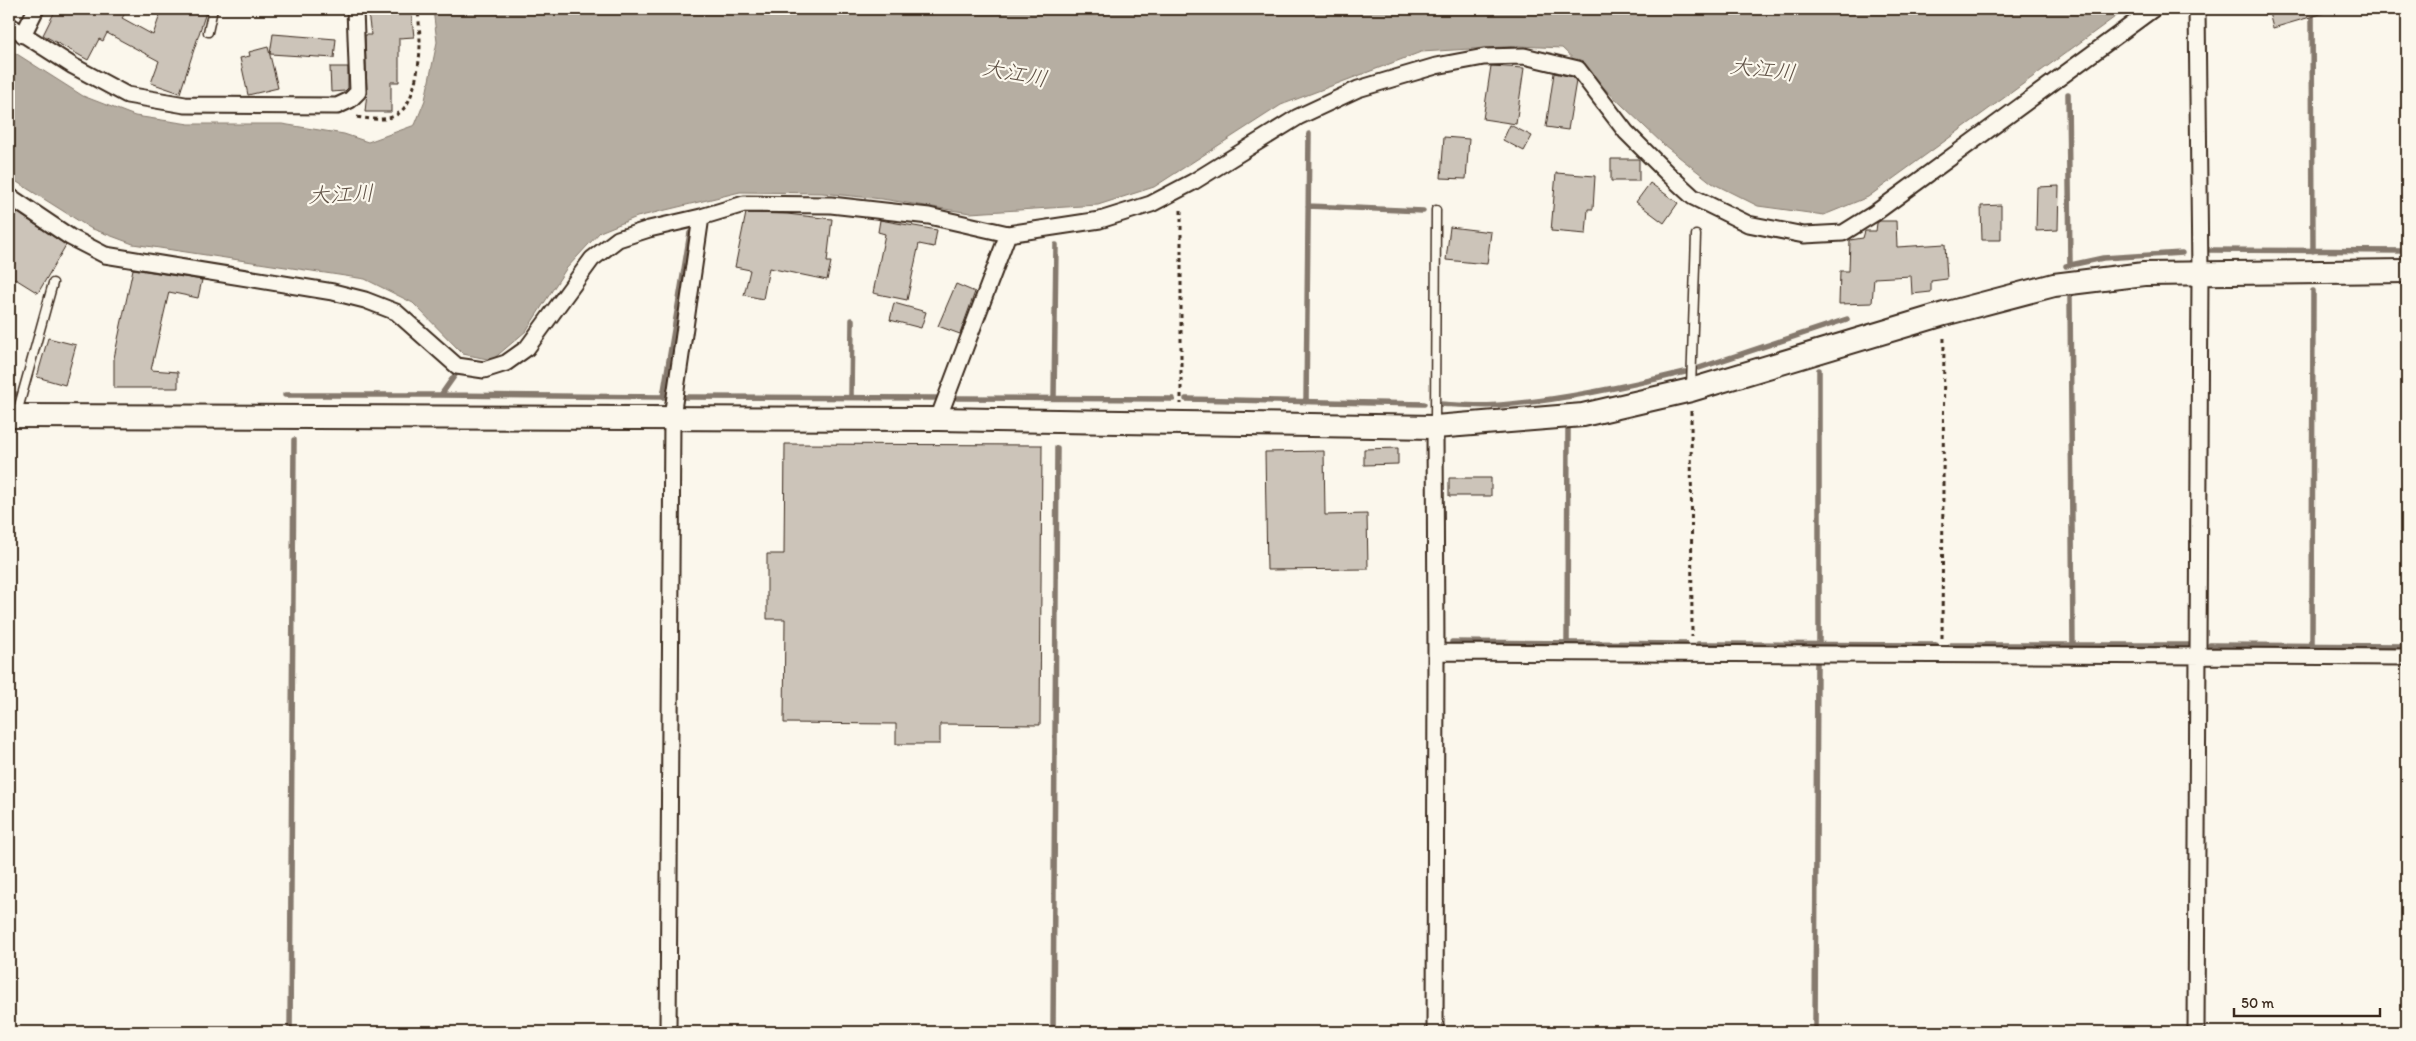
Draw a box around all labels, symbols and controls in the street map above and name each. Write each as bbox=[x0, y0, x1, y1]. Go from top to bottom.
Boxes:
water label: 大江川 bbox=[1729, 52, 1797, 86]
water label: 大江川 bbox=[980, 53, 1050, 93]
water label: 大江川 bbox=[308, 179, 374, 209]
scale bar bbox=[2234, 986, 2380, 1018]
text: 50 m bbox=[2241, 994, 2274, 1012]

